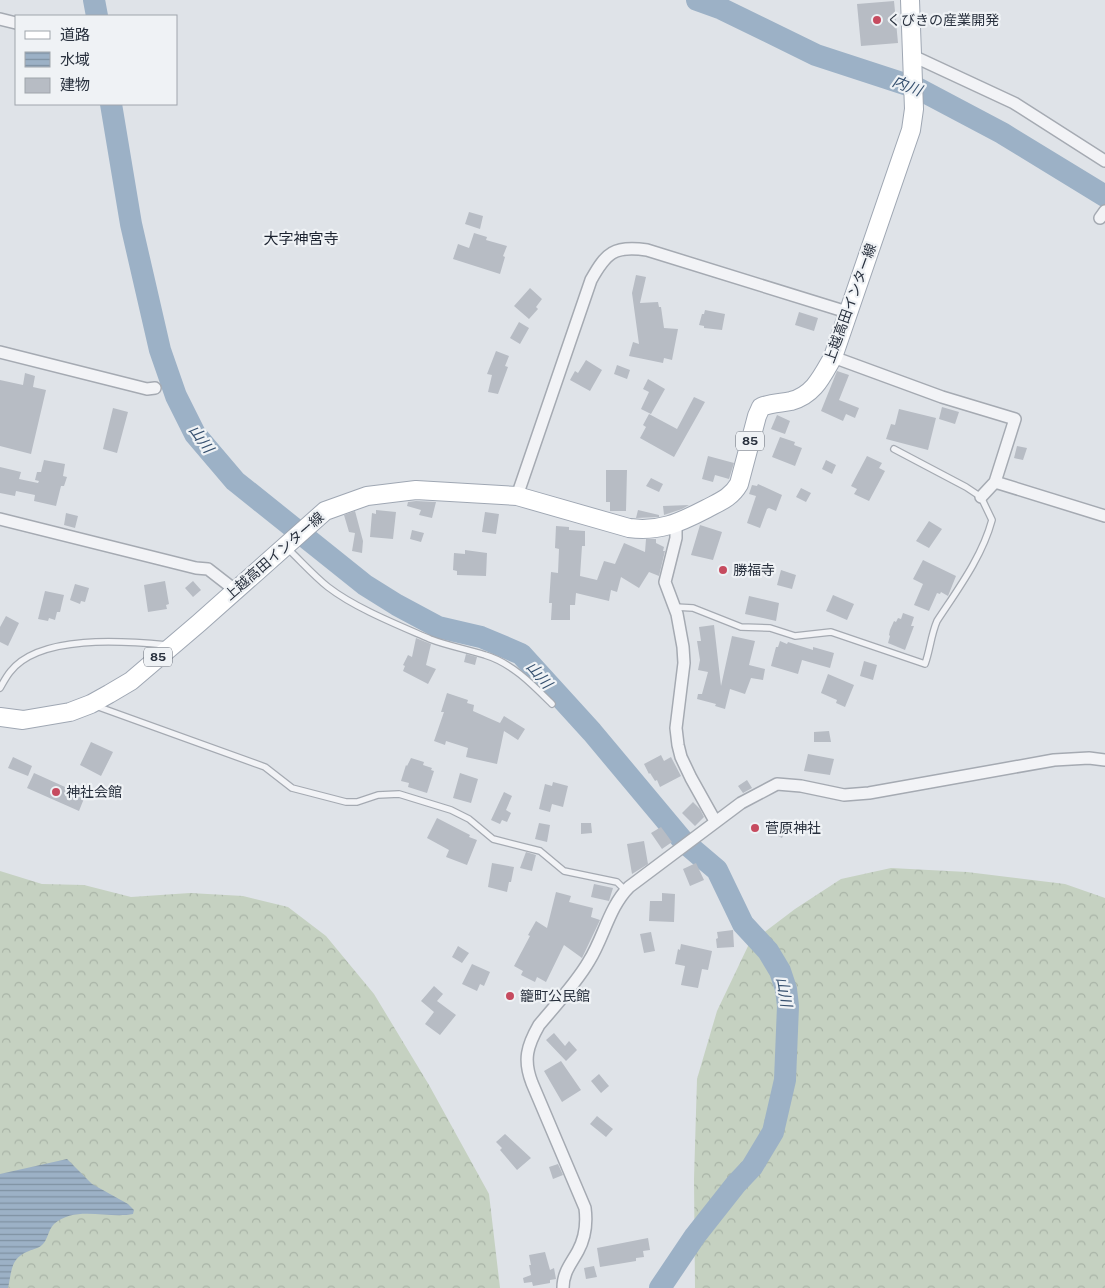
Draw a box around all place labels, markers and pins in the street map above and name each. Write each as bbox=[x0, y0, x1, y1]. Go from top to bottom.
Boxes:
place label: くびきの産業開発 bbox=[887, 12, 999, 28]
marker: くびきの産業開発 bbox=[871, 14, 883, 26]
place label: 勝福寺 bbox=[733, 562, 775, 578]
marker: 勝福寺 bbox=[717, 564, 729, 576]
place label: 神社会館 bbox=[66, 784, 122, 800]
marker: 神社会館 bbox=[50, 786, 62, 798]
place label: 菅原神社 bbox=[765, 820, 821, 836]
marker: 菅原神社 bbox=[749, 822, 761, 834]
place label: 籠町公民館 bbox=[520, 988, 590, 1004]
marker: 籠町公民館 bbox=[504, 990, 516, 1002]

